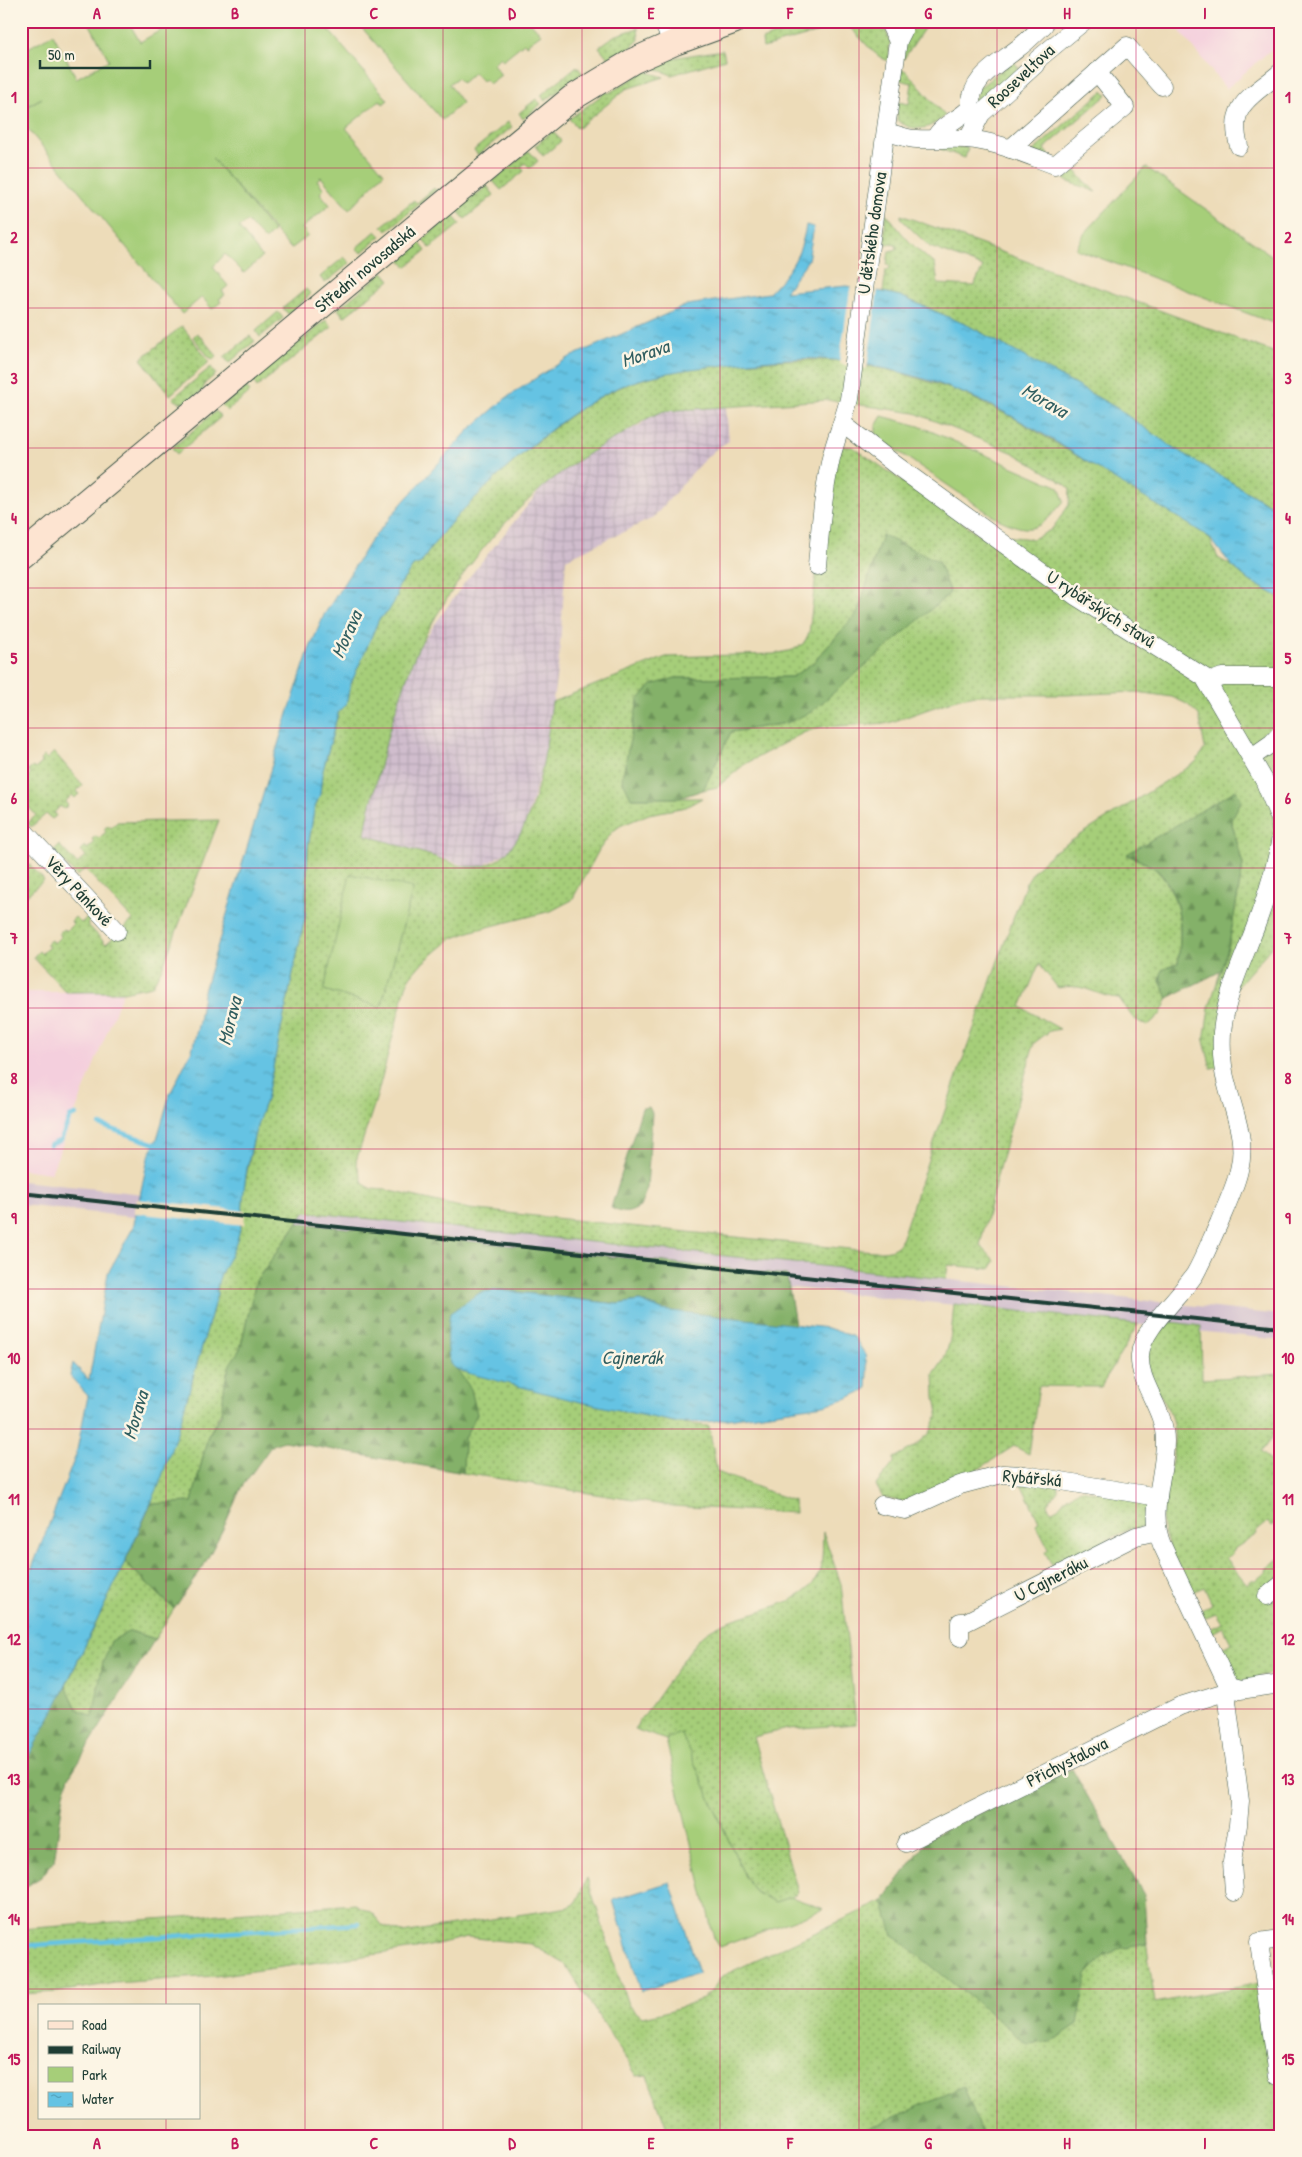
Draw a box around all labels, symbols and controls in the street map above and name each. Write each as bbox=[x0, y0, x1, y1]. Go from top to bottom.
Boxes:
text: A bbox=[93, 2, 101, 24]
text: B bbox=[231, 2, 239, 24]
text: C bbox=[370, 2, 379, 24]
text: D bbox=[508, 2, 516, 24]
text: E bbox=[647, 2, 655, 24]
text: F bbox=[786, 2, 794, 24]
text: G bbox=[924, 2, 932, 24]
text: H bbox=[1063, 2, 1071, 24]
text: I bbox=[1203, 2, 1207, 24]
scale bar bbox=[40, 38, 150, 70]
street label: Rooseveltova bbox=[982, 38, 1060, 113]
text: 50 m bbox=[48, 44, 75, 65]
text: 1 bbox=[11, 86, 17, 108]
text: 1 bbox=[1285, 86, 1291, 108]
street label: U dětského domova bbox=[851, 170, 892, 296]
street label: Střední novosadská bbox=[309, 219, 420, 318]
text: 2 bbox=[10, 226, 18, 248]
text: 2 bbox=[1284, 226, 1292, 248]
water label: Morava bbox=[618, 332, 675, 373]
text: 3 bbox=[10, 367, 18, 389]
text: 3 bbox=[1284, 367, 1292, 389]
water label: Morava bbox=[1017, 377, 1075, 425]
text: 4 bbox=[11, 507, 17, 529]
text: 4 bbox=[1285, 507, 1291, 529]
street label: U rybářských stavů bbox=[1042, 564, 1161, 653]
water label: Morava bbox=[324, 604, 369, 662]
text: 5 bbox=[11, 647, 18, 669]
text: 5 bbox=[1285, 647, 1292, 669]
text: 6 bbox=[11, 787, 18, 809]
text: 6 bbox=[1285, 787, 1292, 809]
street label: Věry Pánkové bbox=[40, 850, 119, 932]
text: 7 bbox=[9, 927, 18, 949]
text: 7 bbox=[1283, 927, 1292, 949]
water label: Morava bbox=[210, 992, 248, 1048]
text: 8 bbox=[11, 1067, 18, 1089]
text: 8 bbox=[1285, 1067, 1292, 1089]
text: 9 bbox=[11, 1207, 17, 1229]
text: 9 bbox=[1285, 1207, 1291, 1229]
water label: Cajnerák bbox=[601, 1344, 665, 1370]
text: 10 bbox=[8, 1347, 20, 1369]
text: 10 bbox=[1282, 1347, 1294, 1369]
water label: Morava bbox=[116, 1386, 155, 1442]
street label: Rybářská bbox=[1002, 1462, 1062, 1493]
text: 11 bbox=[8, 1488, 20, 1510]
text: 11 bbox=[1282, 1488, 1294, 1510]
street label: U Cajneráku bbox=[1010, 1549, 1092, 1608]
text: 12 bbox=[7, 1628, 21, 1650]
text: 12 bbox=[1281, 1628, 1295, 1650]
street label: Přichystalova bbox=[1022, 1730, 1112, 1793]
text: 13 bbox=[8, 1768, 20, 1790]
text: 13 bbox=[1282, 1768, 1294, 1790]
text: 14 bbox=[8, 1908, 20, 1930]
text: 14 bbox=[1282, 1908, 1294, 1930]
legend bbox=[38, 2004, 200, 2120]
text: Road bbox=[82, 2014, 107, 2035]
text: Railway bbox=[82, 2038, 121, 2059]
text: 15 bbox=[8, 2048, 21, 2070]
text: 15 bbox=[1282, 2048, 1295, 2070]
text: Park bbox=[82, 2064, 107, 2085]
text: Water bbox=[82, 2088, 114, 2109]
text: A bbox=[93, 2132, 101, 2154]
text: B bbox=[231, 2132, 239, 2154]
text: C bbox=[370, 2132, 379, 2154]
text: D bbox=[508, 2132, 516, 2154]
text: E bbox=[647, 2132, 655, 2154]
text: F bbox=[786, 2132, 794, 2154]
text: G bbox=[924, 2132, 932, 2154]
text: H bbox=[1063, 2132, 1071, 2154]
text: I bbox=[1203, 2132, 1207, 2154]

